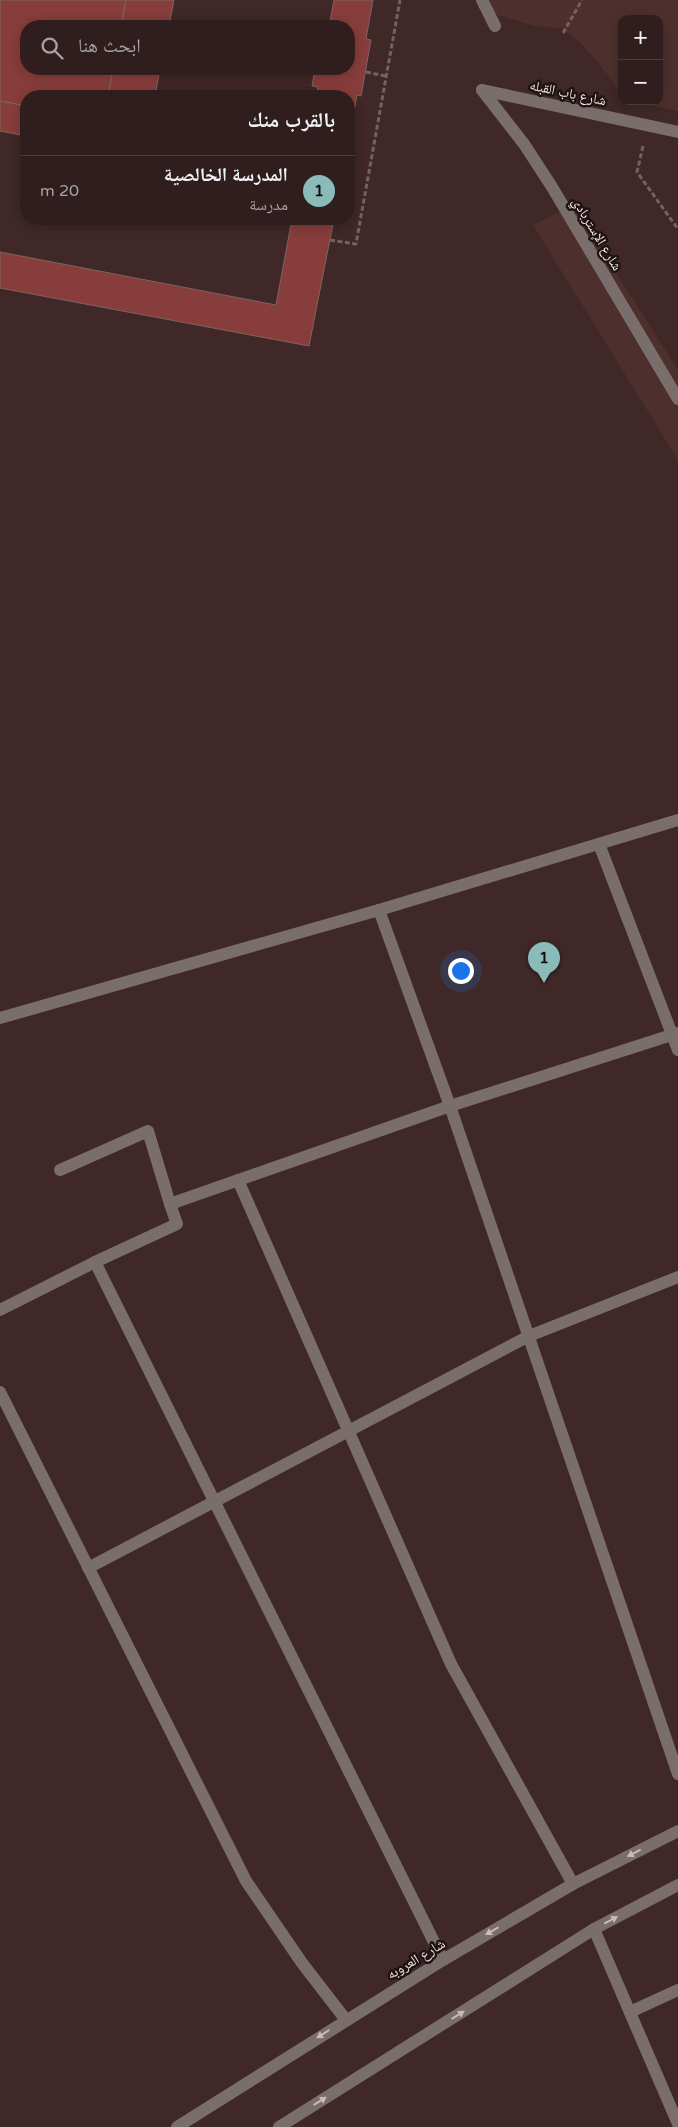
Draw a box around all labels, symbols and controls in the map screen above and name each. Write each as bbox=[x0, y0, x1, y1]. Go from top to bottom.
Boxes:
map controls bbox=[618, 15, 663, 105]
button: + bbox=[618, 15, 663, 60]
search box bbox=[20, 20, 355, 75]
icon: search bbox=[38, 34, 66, 62]
text: ابحث هنا bbox=[78, 35, 141, 57]
button: − bbox=[618, 60, 663, 105]
street label: شارع باب القبله bbox=[528, 77, 608, 110]
text: بالقرب منك bbox=[248, 108, 335, 133]
text: المدرسة الخالصية bbox=[164, 164, 288, 186]
text: 20 m bbox=[40, 181, 79, 201]
text: 1 bbox=[314, 181, 324, 201]
street label: شارع الإستربادي bbox=[566, 194, 626, 275]
text: مدرسة bbox=[249, 195, 288, 215]
pin: 1 bbox=[528, 942, 560, 983]
your location bbox=[448, 958, 474, 984]
one-way arrow bbox=[627, 1849, 642, 1857]
one-way arrow bbox=[604, 1916, 618, 1925]
one-way arrow bbox=[486, 1927, 499, 1936]
street label: شارع العروبه bbox=[384, 1935, 449, 1984]
one-way arrow bbox=[451, 2010, 464, 2020]
one-way arrow bbox=[317, 2029, 330, 2039]
one-way arrow bbox=[313, 2096, 326, 2106]

